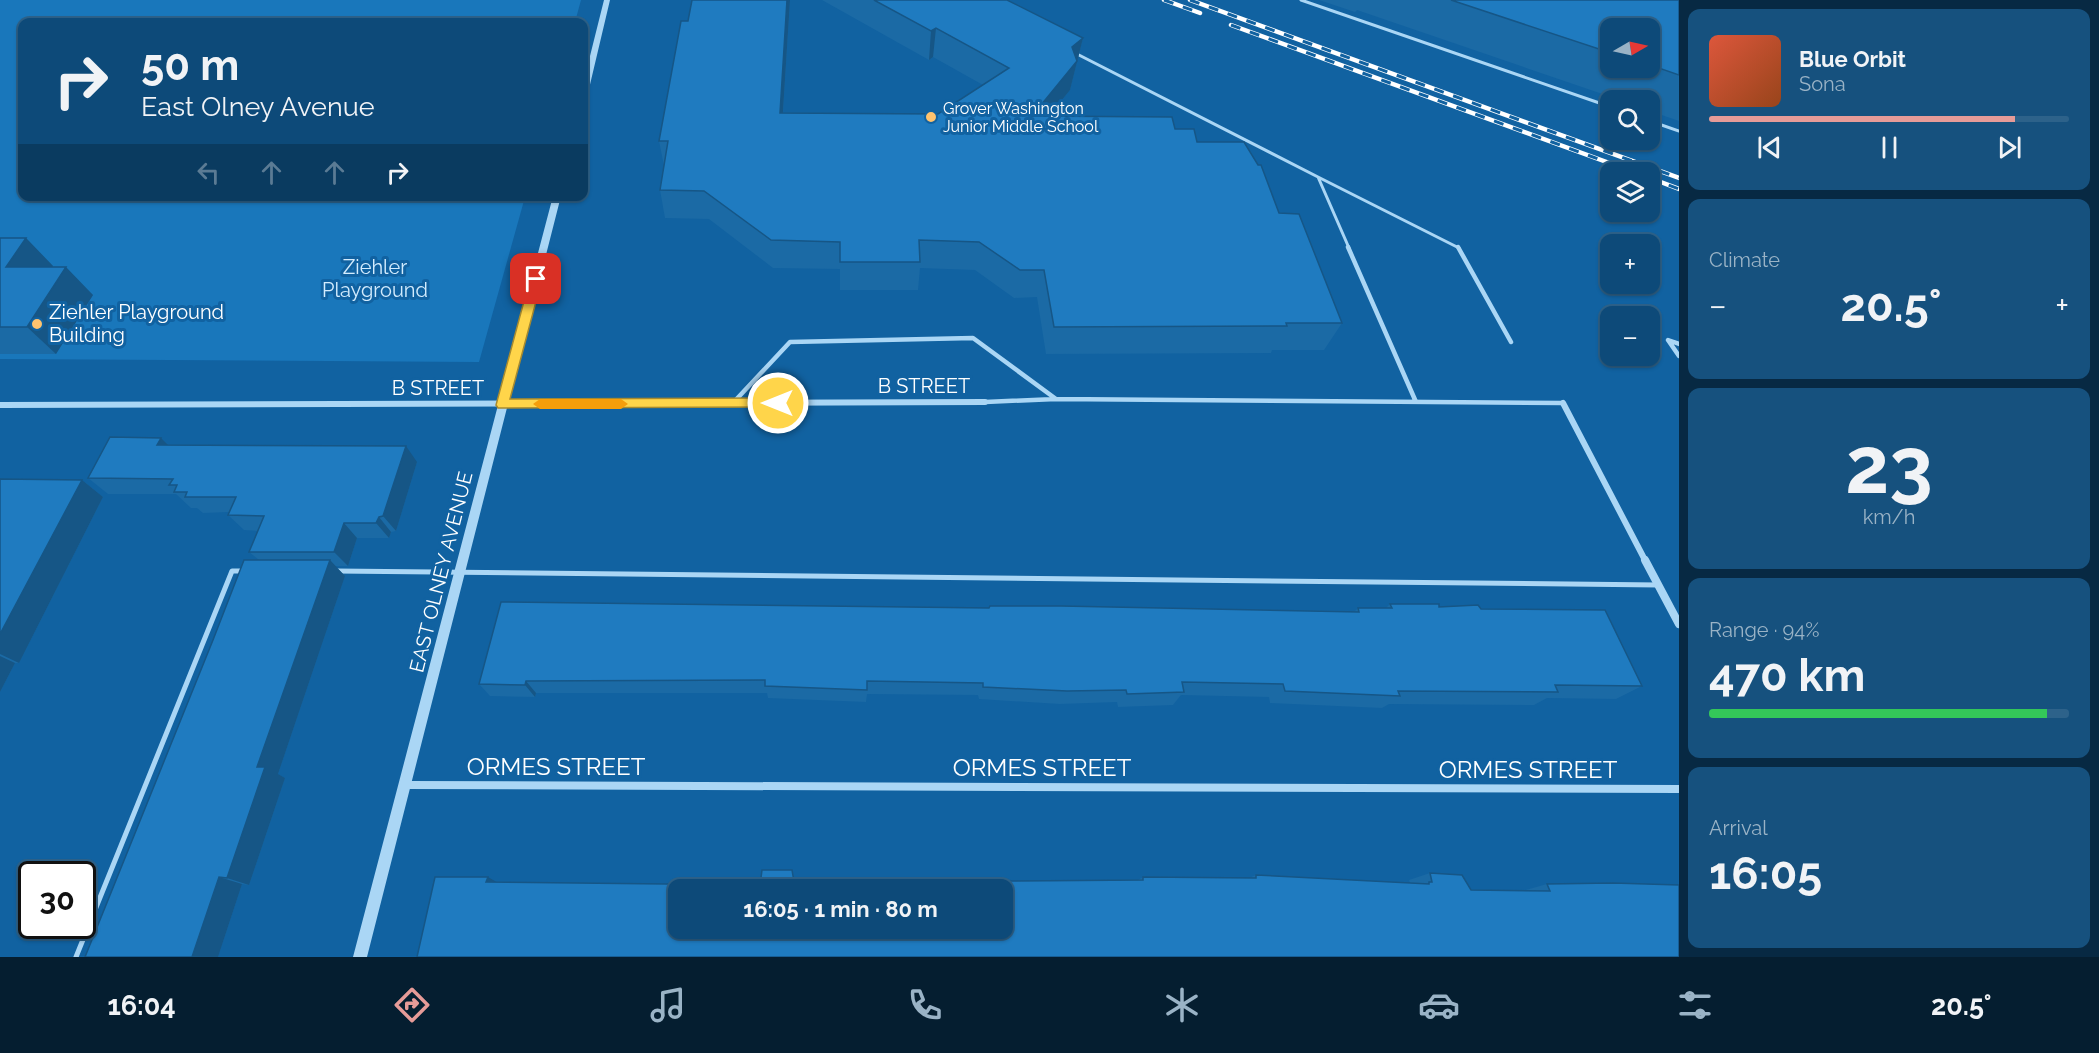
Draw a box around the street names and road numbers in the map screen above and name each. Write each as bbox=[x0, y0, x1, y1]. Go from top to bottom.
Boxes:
street label: B STREET bbox=[878, 374, 970, 398]
street label: B STREET bbox=[392, 376, 484, 400]
street label: EAST OLNEY AVENUE bbox=[404, 469, 478, 675]
street label: ORMES STREET bbox=[467, 752, 646, 781]
street label: ORMES STREET bbox=[953, 753, 1132, 782]
street label: ORMES STREET bbox=[1439, 755, 1618, 784]

